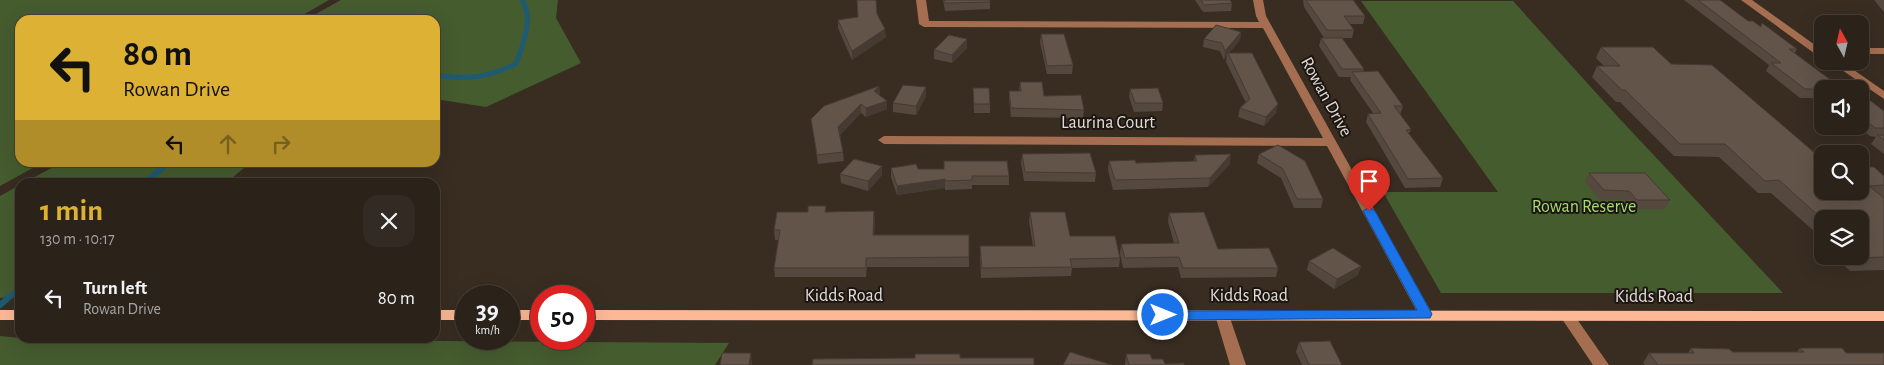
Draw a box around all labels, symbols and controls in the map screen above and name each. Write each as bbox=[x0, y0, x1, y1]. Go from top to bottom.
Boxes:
north arrow bbox=[1814, 15, 1869, 70]
map controls bbox=[1814, 15, 1869, 265]
icon: left bbox=[40, 35, 105, 100]
text: 80 m bbox=[123, 37, 192, 72]
street label: Rowan Drive bbox=[1297, 54, 1355, 140]
text: Rowan Drive bbox=[123, 78, 230, 100]
button: sound bbox=[1814, 80, 1869, 135]
street label: Laurina Court bbox=[1061, 114, 1155, 132]
icon: left bbox=[161, 130, 189, 158]
icon: ahead bbox=[214, 130, 242, 158]
icon: right bbox=[267, 130, 295, 158]
button: search bbox=[1814, 145, 1869, 200]
pin bbox=[1348, 160, 1390, 211]
icon: arrive bbox=[1355, 167, 1383, 195]
button: close bbox=[363, 195, 415, 247]
text: 1 min bbox=[40, 196, 103, 226]
park label: Rowan Reserve bbox=[1532, 198, 1636, 216]
button: layers bbox=[1814, 210, 1869, 265]
text: 130 m · 10:17 bbox=[40, 231, 115, 247]
text: Turn left bbox=[83, 279, 147, 298]
icon: left bbox=[40, 284, 68, 312]
speed limit sign: 50 bbox=[530, 285, 595, 350]
street label: Kidds Road bbox=[805, 287, 883, 305]
street label: Kidds Road bbox=[1210, 287, 1288, 305]
position arrow bbox=[1136, 288, 1188, 340]
street label: Kidds Road bbox=[1615, 288, 1693, 306]
text: 80 m bbox=[378, 289, 415, 308]
text: 39 bbox=[476, 299, 499, 324]
text: Rowan Drive bbox=[83, 301, 161, 317]
text: km/h bbox=[475, 324, 500, 336]

